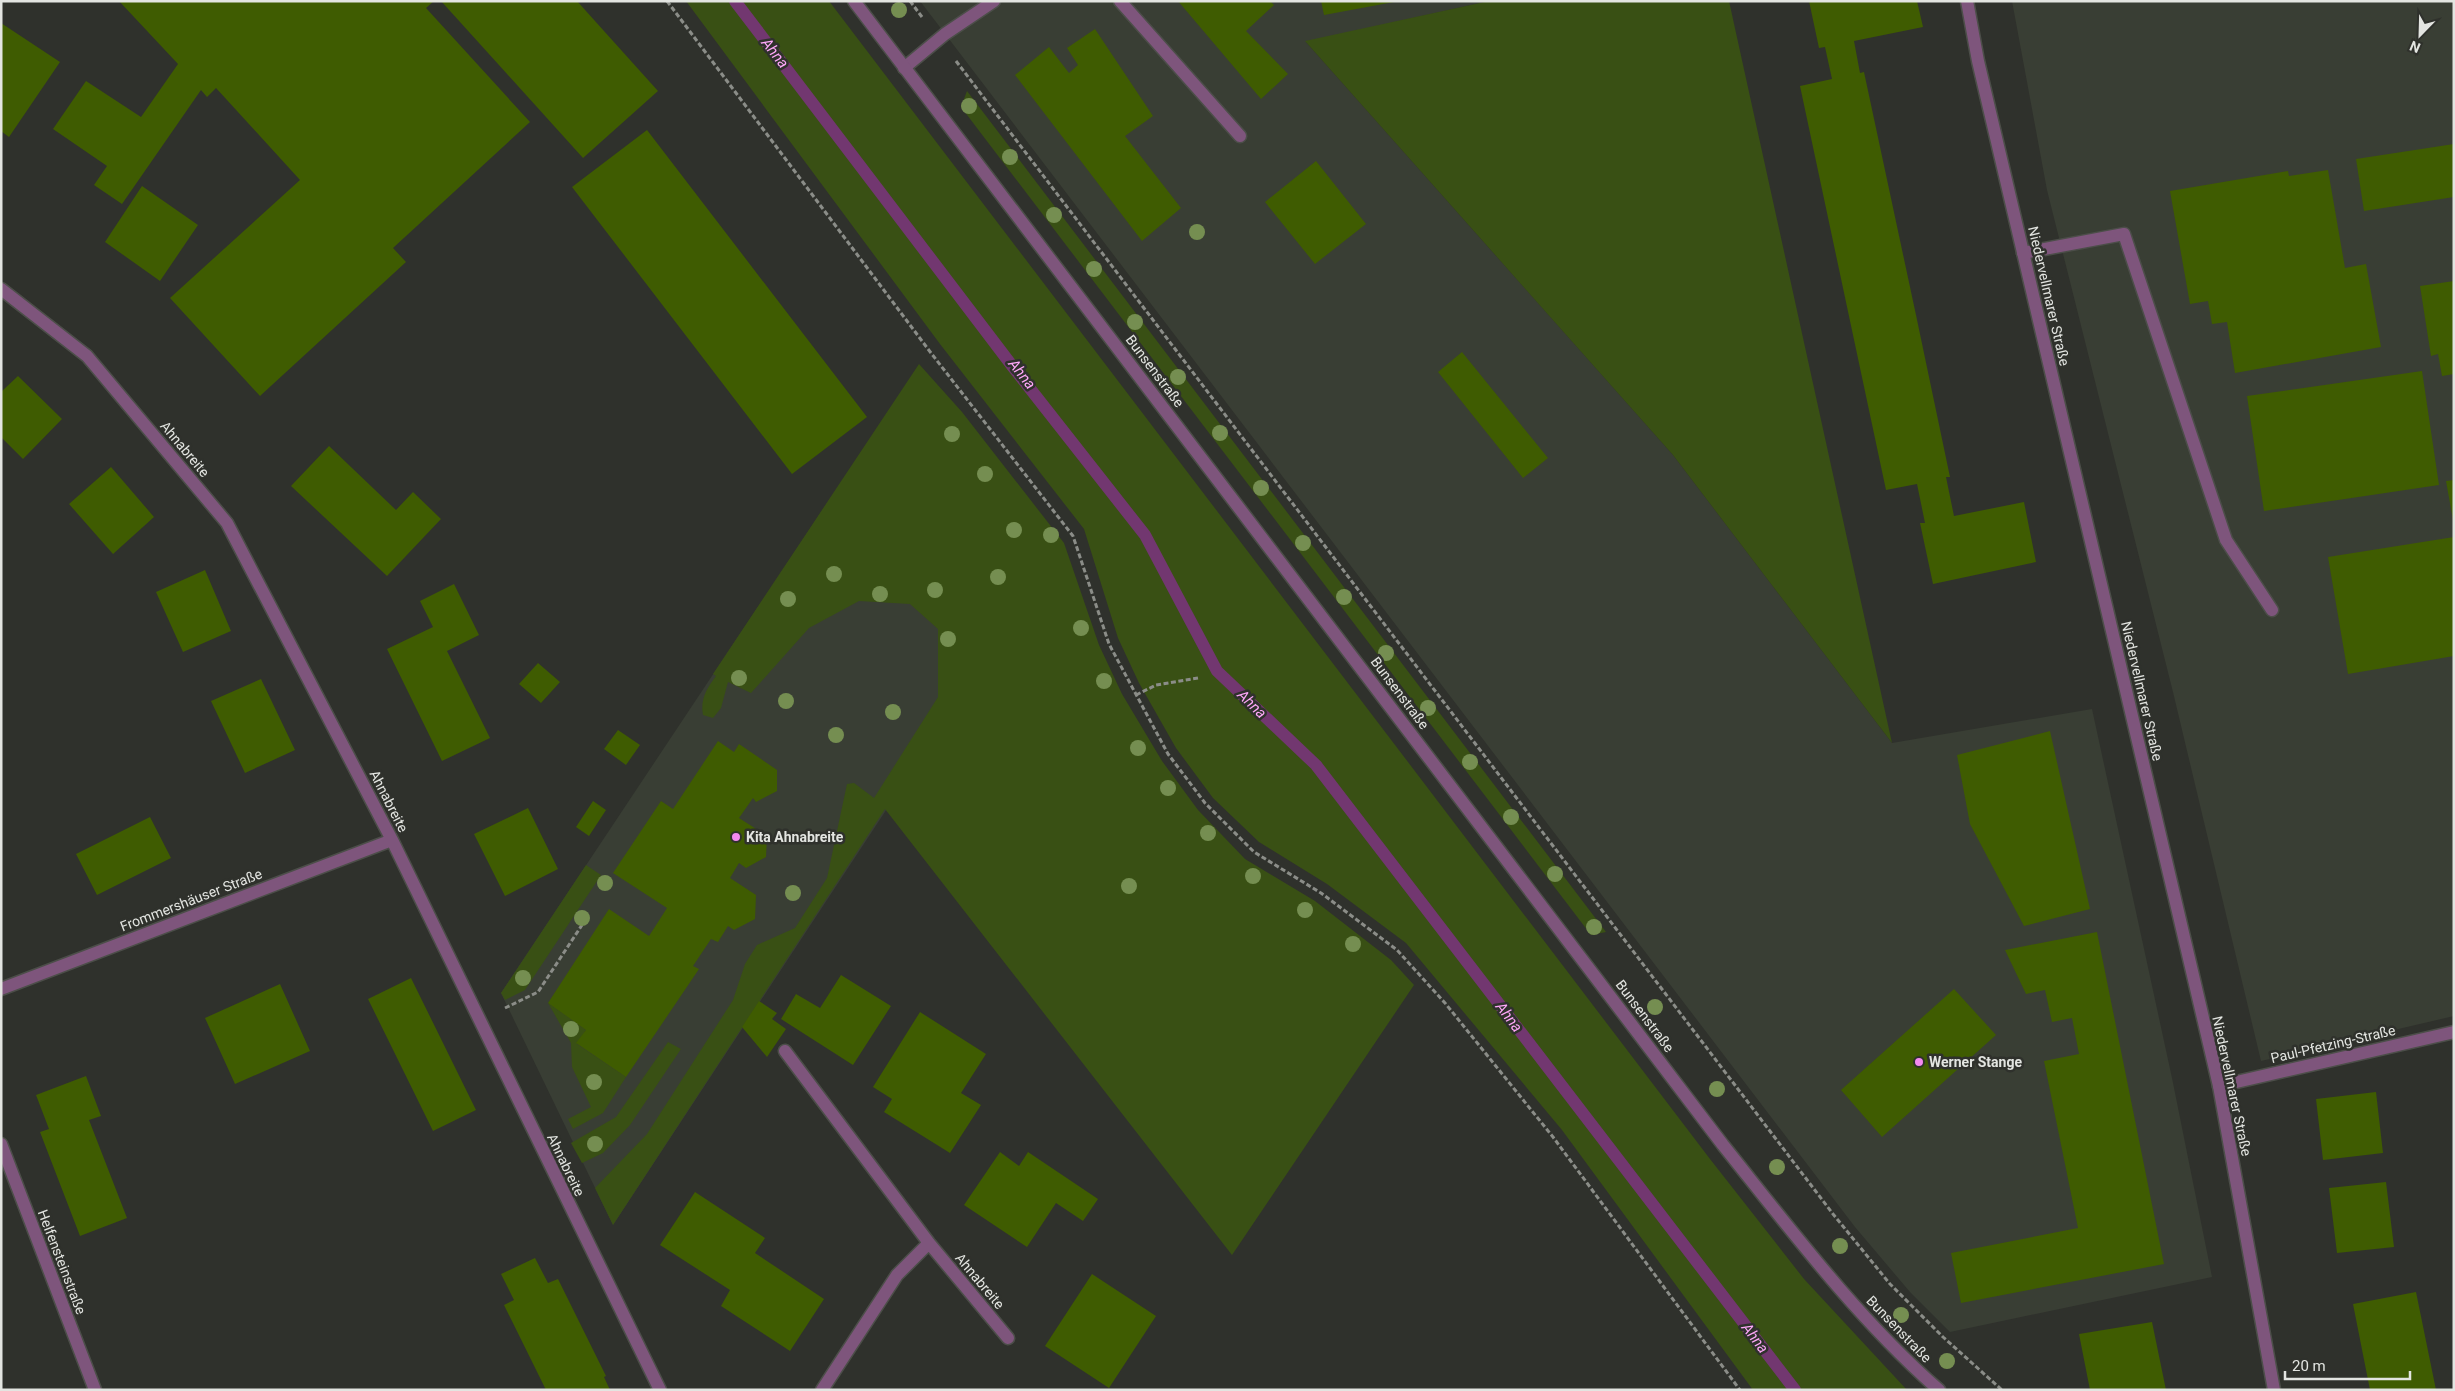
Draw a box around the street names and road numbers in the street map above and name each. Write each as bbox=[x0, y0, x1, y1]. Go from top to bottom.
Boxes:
street label: Niedervellmarer Straße bbox=[2025, 225, 2073, 367]
street label: Bunsenstraße bbox=[1123, 332, 1187, 410]
street label: Ahnabreite bbox=[157, 418, 213, 480]
street label: Niedervellmarer Straße bbox=[2118, 620, 2166, 762]
street label: Bunsenstraße bbox=[1368, 654, 1432, 732]
street label: Ahnabreite bbox=[367, 767, 411, 835]
street label: Frommershäuser Straße bbox=[118, 866, 264, 934]
street label: Bunsenstraße bbox=[1613, 977, 1677, 1055]
street label: Niedervellmarer Straße bbox=[2209, 1014, 2255, 1158]
street label: Paul-Pfetzing-Straße bbox=[2269, 1022, 2397, 1066]
street label: Ahnabreite bbox=[544, 1131, 588, 1199]
street label: Helfensteinstraße bbox=[35, 1207, 89, 1317]
street label: Ahnabreite bbox=[952, 1250, 1008, 1312]
street label: Bunsenstraße bbox=[1863, 1292, 1935, 1366]

